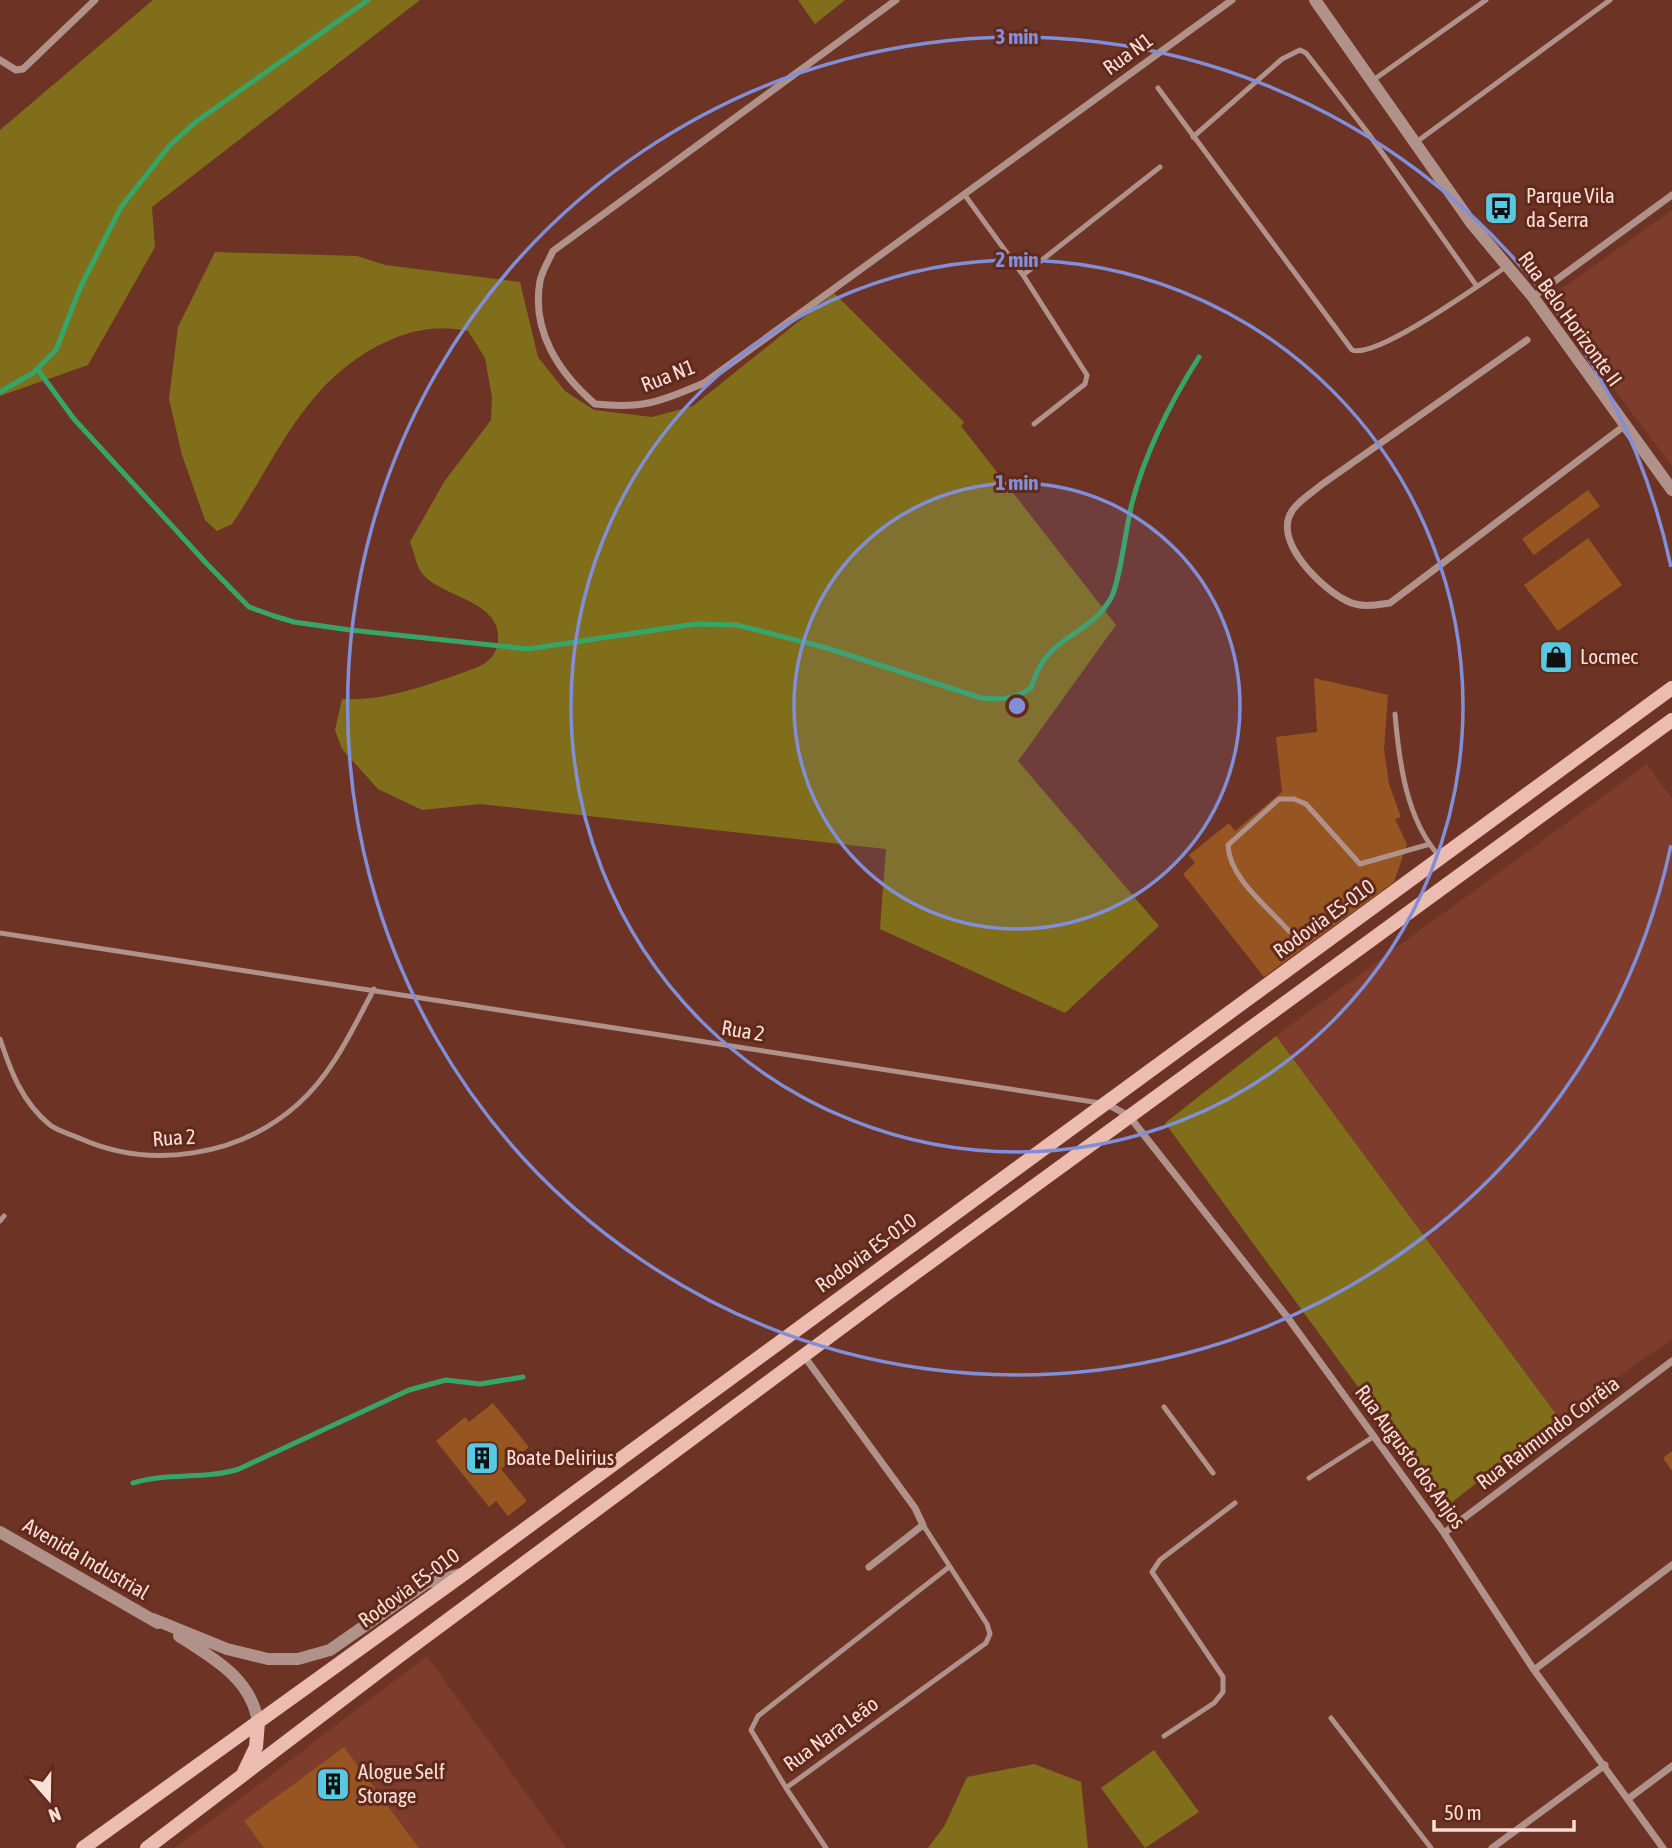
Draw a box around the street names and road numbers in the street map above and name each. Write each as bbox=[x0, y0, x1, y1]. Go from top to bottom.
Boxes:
street label: Rua N1 bbox=[1098, 27, 1157, 79]
street label: Rua Belo Horizonte II bbox=[1514, 246, 1628, 390]
street label: Rua N1 bbox=[637, 354, 698, 396]
street label: Rodovia ES-010 bbox=[1268, 874, 1379, 963]
street label: Rua 2 bbox=[720, 1015, 766, 1045]
street label: Rua 2 bbox=[152, 1124, 196, 1150]
street label: Rodovia ES-010 bbox=[810, 1208, 921, 1297]
street label: Rua Raimundo Corrêia bbox=[1471, 1371, 1623, 1494]
street label: Rua Augusto dos Anjos bbox=[1351, 1380, 1471, 1533]
street label: Avenida Industrial bbox=[19, 1512, 154, 1604]
street label: Rodovia ES-010 bbox=[353, 1543, 464, 1632]
street label: Rua Nara Leão bbox=[778, 1691, 882, 1776]

